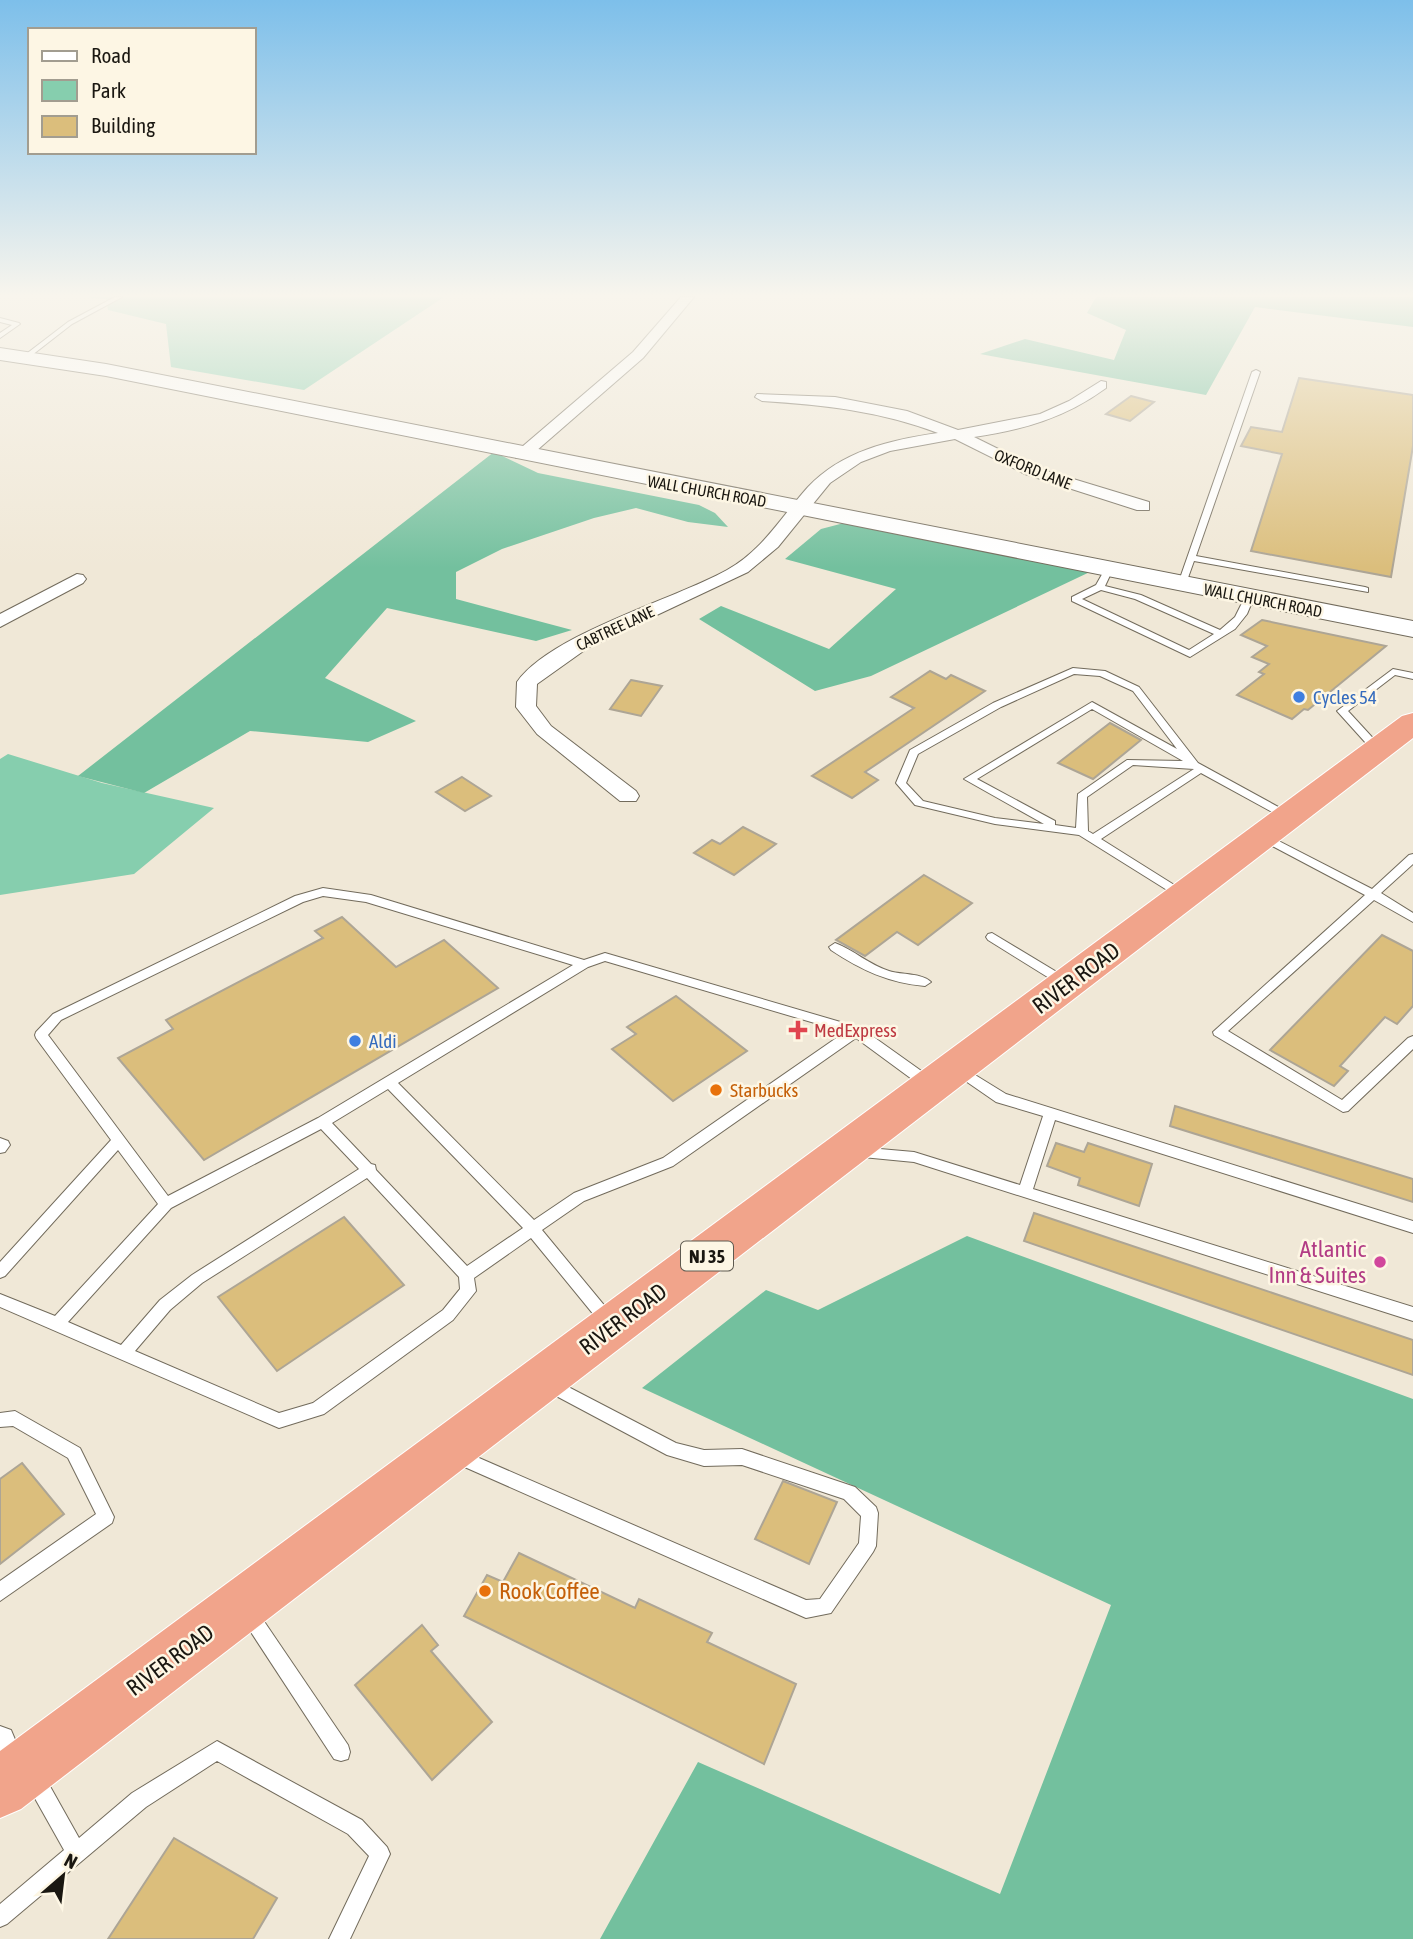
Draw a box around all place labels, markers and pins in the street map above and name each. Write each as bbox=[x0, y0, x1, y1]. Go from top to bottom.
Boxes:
place label: Cycles 54 bbox=[1313, 686, 1377, 708]
marker: Cycles 54 bbox=[1291, 689, 1307, 705]
place label: MedExpress bbox=[814, 1019, 897, 1041]
marker: MedExpress bbox=[788, 1020, 808, 1040]
place label: Aldi bbox=[369, 1030, 397, 1052]
marker: Aldi bbox=[347, 1033, 363, 1049]
place label: Starbucks bbox=[730, 1079, 798, 1101]
marker: Starbucks bbox=[708, 1082, 724, 1098]
place label: Atlantic Inn & Suites bbox=[1269, 1236, 1366, 1288]
marker: Atlantic Inn & Suites bbox=[1372, 1254, 1388, 1270]
place label: Rook Coffee bbox=[499, 1578, 600, 1604]
marker: Rook Coffee bbox=[477, 1583, 493, 1599]

